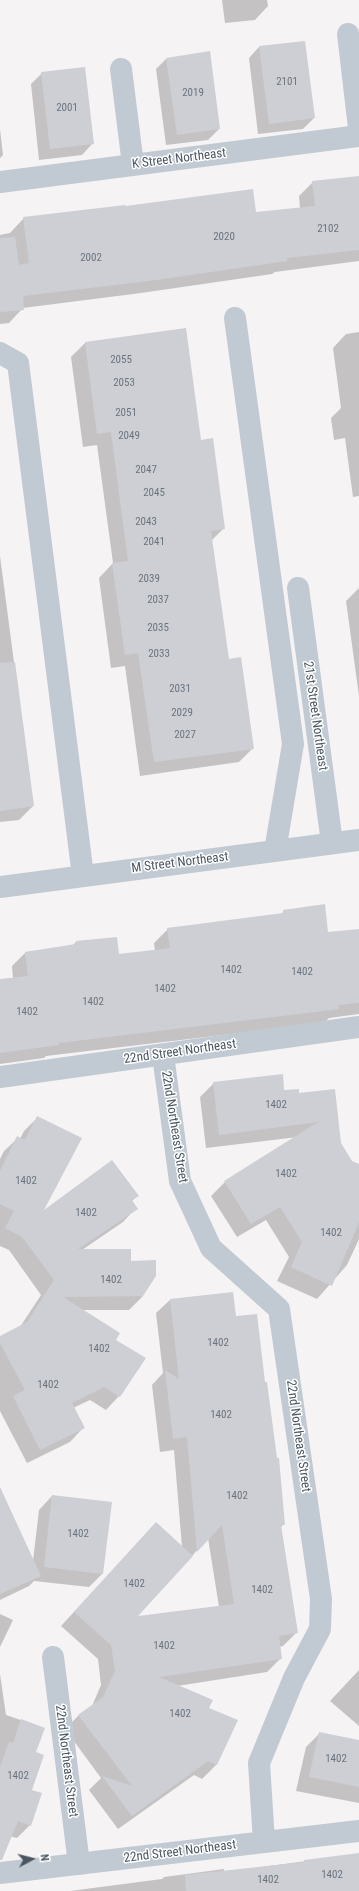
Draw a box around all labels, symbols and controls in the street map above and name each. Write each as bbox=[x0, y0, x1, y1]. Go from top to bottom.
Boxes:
house number: 2101 bbox=[276, 75, 298, 89]
house number: 2019 bbox=[182, 86, 204, 100]
house number: 2001 bbox=[56, 101, 78, 115]
street label: K Street Northeast bbox=[131, 145, 227, 173]
house number: 2102 bbox=[317, 222, 339, 236]
house number: 2020 bbox=[213, 230, 235, 244]
house number: 2002 bbox=[80, 251, 102, 265]
house number: 2055 bbox=[110, 353, 132, 367]
house number: 2053 bbox=[113, 376, 135, 390]
house number: 2051 bbox=[115, 406, 137, 420]
house number: 2049 bbox=[118, 429, 140, 443]
house number: 2047 bbox=[135, 463, 157, 477]
house number: 2045 bbox=[143, 486, 165, 500]
house number: 2043 bbox=[135, 515, 157, 529]
house number: 2041 bbox=[143, 535, 165, 549]
house number: 2039 bbox=[138, 572, 160, 586]
house number: 2037 bbox=[147, 593, 169, 607]
house number: 2035 bbox=[147, 621, 169, 635]
house number: 2033 bbox=[148, 647, 170, 661]
street label: 21st Street Northeast bbox=[300, 660, 330, 772]
house number: 2031 bbox=[169, 682, 191, 696]
house number: 2029 bbox=[171, 706, 193, 720]
house number: 2027 bbox=[174, 728, 196, 742]
street label: M Street Northeast bbox=[131, 849, 229, 877]
house number: 1402 bbox=[220, 963, 242, 977]
house number: 1402 bbox=[291, 965, 313, 979]
house number: 1402 bbox=[154, 982, 176, 996]
house number: 1402 bbox=[82, 995, 104, 1009]
house number: 1402 bbox=[16, 1005, 38, 1019]
street label: 22nd Street Northeast bbox=[123, 1036, 237, 1068]
street label: 22nd Northeast Street bbox=[157, 1070, 191, 1184]
house number: 1402 bbox=[265, 1098, 287, 1112]
house number: 1402 bbox=[275, 1167, 297, 1181]
house number: 1402 bbox=[15, 1174, 37, 1188]
house number: 1402 bbox=[75, 1206, 97, 1220]
house number: 1402 bbox=[320, 1226, 342, 1240]
house number: 1402 bbox=[100, 1273, 122, 1287]
house number: 1402 bbox=[207, 1336, 229, 1350]
house number: 1402 bbox=[88, 1342, 110, 1356]
house number: 1402 bbox=[37, 1378, 59, 1392]
street label: 22nd Northeast Street bbox=[282, 1379, 314, 1493]
house number: 1402 bbox=[210, 1408, 232, 1422]
house number: 1402 bbox=[226, 1489, 248, 1503]
house number: 1402 bbox=[67, 1527, 89, 1541]
house number: 1402 bbox=[123, 1577, 145, 1591]
house number: 1402 bbox=[251, 1583, 273, 1597]
house number: 1402 bbox=[153, 1639, 175, 1653]
street label: 22nd Northeast Street bbox=[51, 1704, 81, 1818]
house number: 1402 bbox=[169, 1707, 191, 1721]
house number: 1402 bbox=[325, 1752, 347, 1766]
house number: 1402 bbox=[7, 1769, 29, 1783]
street label: 22nd Street Northeast bbox=[123, 1837, 237, 1867]
north arrow bbox=[12, 1839, 52, 1879]
text: N bbox=[38, 1853, 51, 1862]
house number: 1402 bbox=[321, 1868, 343, 1882]
house number: 1402 bbox=[257, 1873, 279, 1887]

